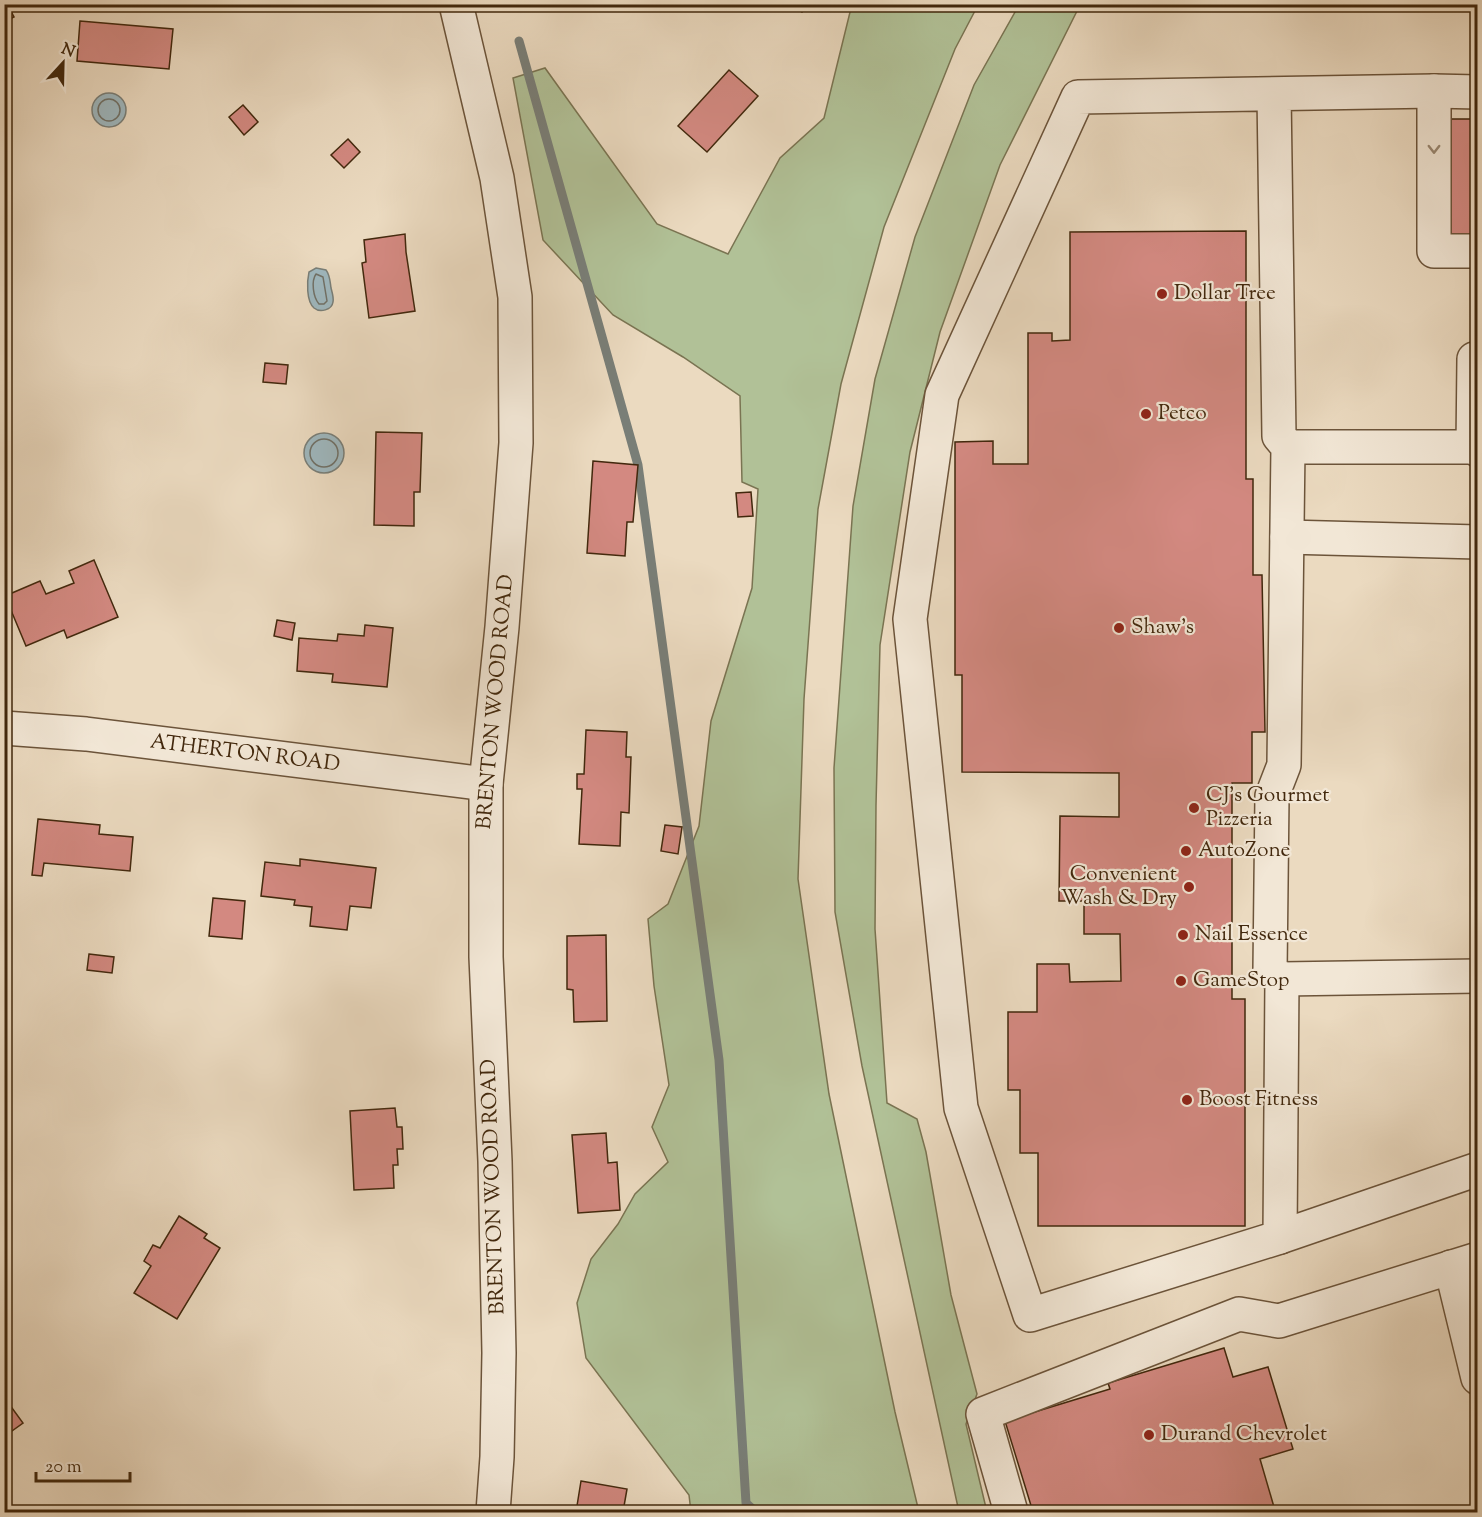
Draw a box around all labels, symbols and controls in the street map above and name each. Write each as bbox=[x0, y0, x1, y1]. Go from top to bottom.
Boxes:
north arrow bbox=[33, 33, 93, 93]
text: N bbox=[57, 38, 78, 65]
one-way arrow bbox=[1428, 145, 1440, 154]
place label: Dollar Tree bbox=[1174, 279, 1276, 309]
marker: Dollar Tree bbox=[1155, 287, 1169, 301]
place label: Petco bbox=[1158, 399, 1207, 429]
marker: Petco bbox=[1139, 407, 1153, 421]
street label: BRENTON WOOD ROAD bbox=[470, 573, 522, 831]
place label: Shaw's bbox=[1131, 613, 1194, 643]
marker: Shaw's bbox=[1112, 621, 1126, 635]
street label: ATHERTON ROAD bbox=[148, 727, 342, 781]
place label: CJ's Gourmet Pizzeria bbox=[1206, 781, 1329, 835]
marker: CJ's Gourmet Pizzeria bbox=[1187, 801, 1201, 815]
place label: AutoZone bbox=[1198, 836, 1290, 866]
marker: AutoZone bbox=[1179, 844, 1193, 858]
place label: Convenient Wash & Dry bbox=[1061, 860, 1178, 914]
marker: Convenient Wash & Dry bbox=[1182, 880, 1196, 894]
place label: Nail Essence bbox=[1195, 920, 1308, 950]
marker: Nail Essence bbox=[1176, 928, 1190, 942]
place label: GameStop bbox=[1193, 966, 1289, 996]
marker: GameStop bbox=[1174, 974, 1188, 988]
street label: BRENTON WOOD ROAD bbox=[475, 1058, 513, 1316]
place label: Boost Fitness bbox=[1199, 1085, 1318, 1115]
marker: Boost Fitness bbox=[1180, 1093, 1194, 1107]
place label: Durand Chevrolet bbox=[1161, 1420, 1327, 1450]
marker: Durand Chevrolet bbox=[1142, 1428, 1156, 1442]
scale bar bbox=[36, 1445, 130, 1483]
text: 20 m bbox=[45, 1455, 82, 1481]

